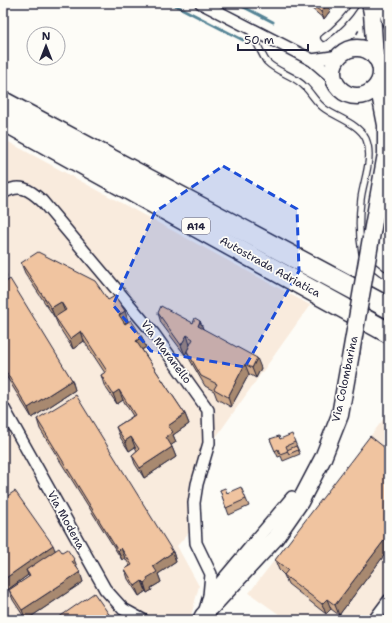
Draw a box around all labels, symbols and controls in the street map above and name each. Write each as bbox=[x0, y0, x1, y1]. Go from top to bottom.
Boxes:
north arrow bbox=[26, 26, 66, 66]
scale bar bbox=[238, 26, 308, 52]
text: N bbox=[42, 29, 51, 44]
text: 50 m bbox=[244, 32, 274, 48]
road number: A14 bbox=[182, 218, 210, 234]
street label: Autostrada Adriatica bbox=[217, 233, 323, 301]
street label: Via Maranello bbox=[137, 317, 195, 387]
street label: Via Colombarina bbox=[329, 334, 361, 423]
street label: Via Modena bbox=[44, 488, 88, 552]

